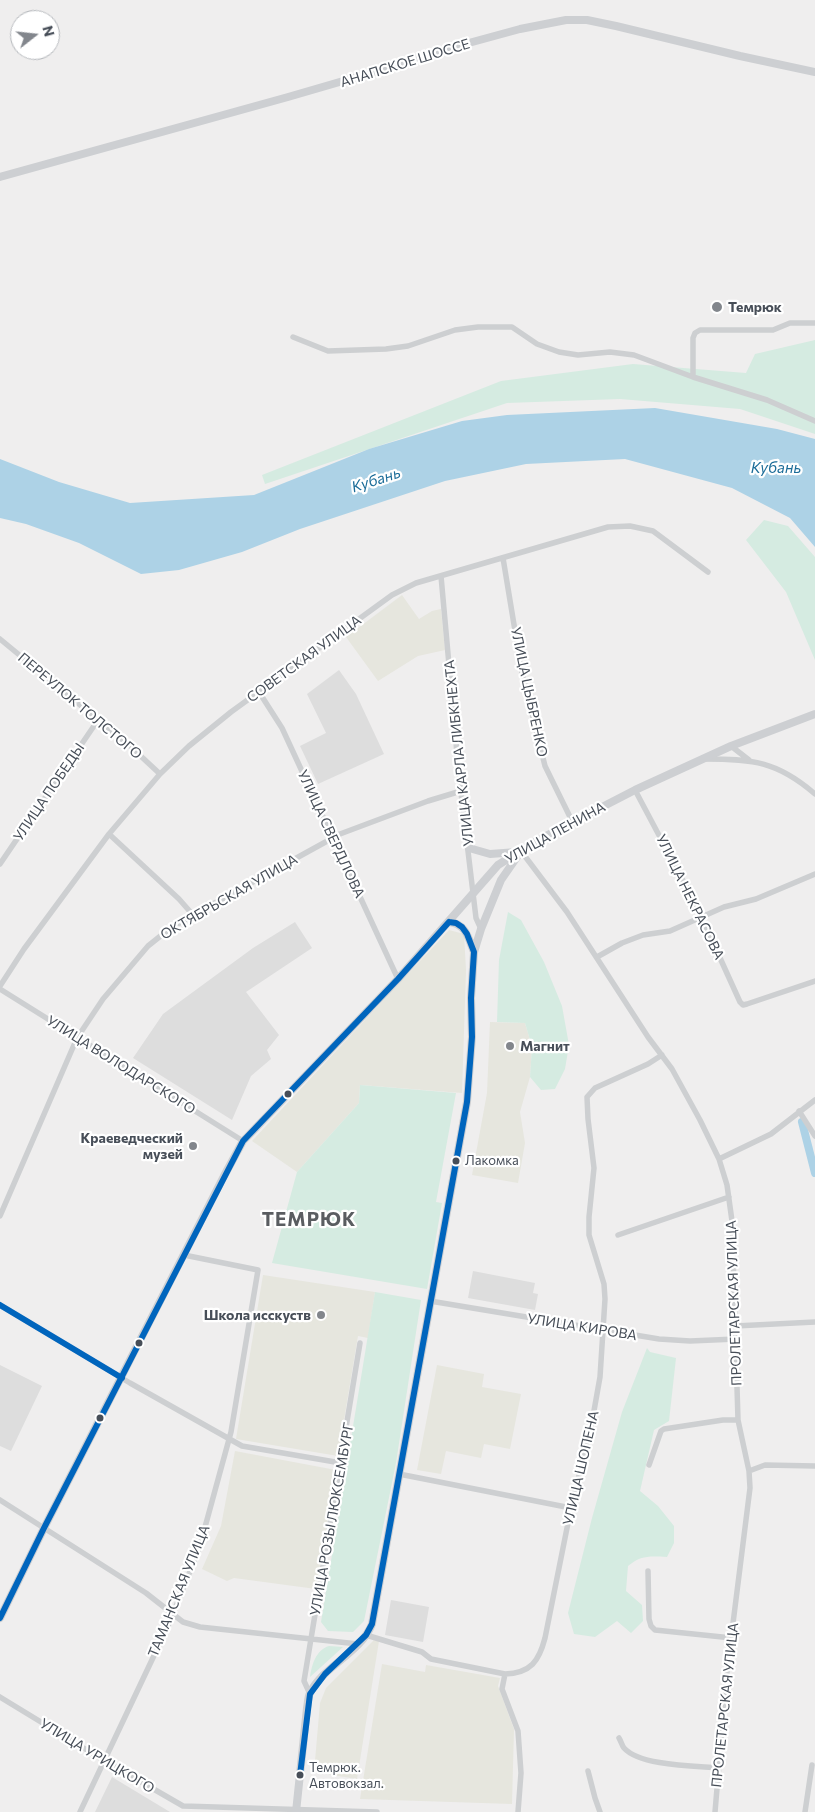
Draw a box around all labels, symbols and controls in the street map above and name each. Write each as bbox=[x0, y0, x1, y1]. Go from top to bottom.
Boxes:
north arrow bbox=[10, 10, 60, 60]
text: N bbox=[39, 24, 59, 38]
street label: АНАПСКОЕ ШОССЕ bbox=[338, 35, 472, 91]
place label: Темрюк bbox=[728, 299, 782, 315]
marker: Темрюк bbox=[710, 300, 724, 314]
water label: Кубань bbox=[751, 459, 801, 477]
water label: Кубань bbox=[349, 464, 403, 496]
street label: СОВЕТСКАЯ УЛИЦА bbox=[244, 612, 364, 706]
street label: УЛИЦА ЦЫБРЕНКО bbox=[507, 626, 551, 758]
street label: ПЕРЕУЛОК ТОЛСТОГО bbox=[15, 649, 145, 763]
street label: УЛИЦА КАРЛА ЛИБКНЕХТА bbox=[441, 659, 477, 847]
street label: УЛИЦА ПОБЕДЫ bbox=[10, 740, 88, 844]
street label: УЛИЦА СВЕРДЛОВА bbox=[294, 767, 368, 901]
street label: УЛИЦА ЛЕНИНА bbox=[502, 798, 608, 868]
street label: УЛИЦА НЕКРАСОВА bbox=[652, 832, 728, 962]
street label: ОКТЯБРЬСКАЯ УЛИЦА bbox=[157, 851, 301, 943]
street label: УЛИЦА ВОЛОДАРСКОГО bbox=[43, 1012, 199, 1118]
place label: Магнит bbox=[520, 1038, 570, 1054]
marker: Магнит bbox=[504, 1040, 516, 1052]
unlabelled marker bbox=[283, 1089, 293, 1099]
place label: Краеведческий музей bbox=[81, 1130, 183, 1162]
marker: Краеведческий музей bbox=[187, 1140, 199, 1152]
place label: Лакомка bbox=[465, 1153, 519, 1169]
marker: Лакомка bbox=[451, 1156, 461, 1166]
district label: ТЕМРЮК bbox=[261, 1209, 357, 1231]
street label: ПРОЛЕТАРСКАЯ УЛИЦА bbox=[723, 1220, 745, 1386]
place label: Школа исскуств bbox=[204, 1307, 311, 1323]
marker: Школа исскуств bbox=[315, 1309, 327, 1321]
street label: УЛИЦА КИРОВА bbox=[526, 1310, 638, 1344]
unlabelled marker bbox=[134, 1338, 144, 1348]
street label: УЛИЦА ШОПЕНА bbox=[560, 1409, 602, 1527]
unlabelled marker bbox=[95, 1413, 105, 1423]
street label: УЛИЦА РОЗЫ ЛЮКСЕМБУРГ bbox=[307, 1421, 357, 1617]
street label: ТАМАНСКАЯ УЛИЦА bbox=[145, 1522, 213, 1660]
street label: ПРОЛЕТАРСКАЯ УЛИЦА bbox=[708, 1622, 742, 1788]
street label: УЛИЦА УРИЦКОГО bbox=[37, 1715, 157, 1797]
place label: Темрюк. Автовокзал. bbox=[309, 1760, 384, 1791]
marker: Темрюк. Автовокзал. bbox=[295, 1770, 305, 1780]

